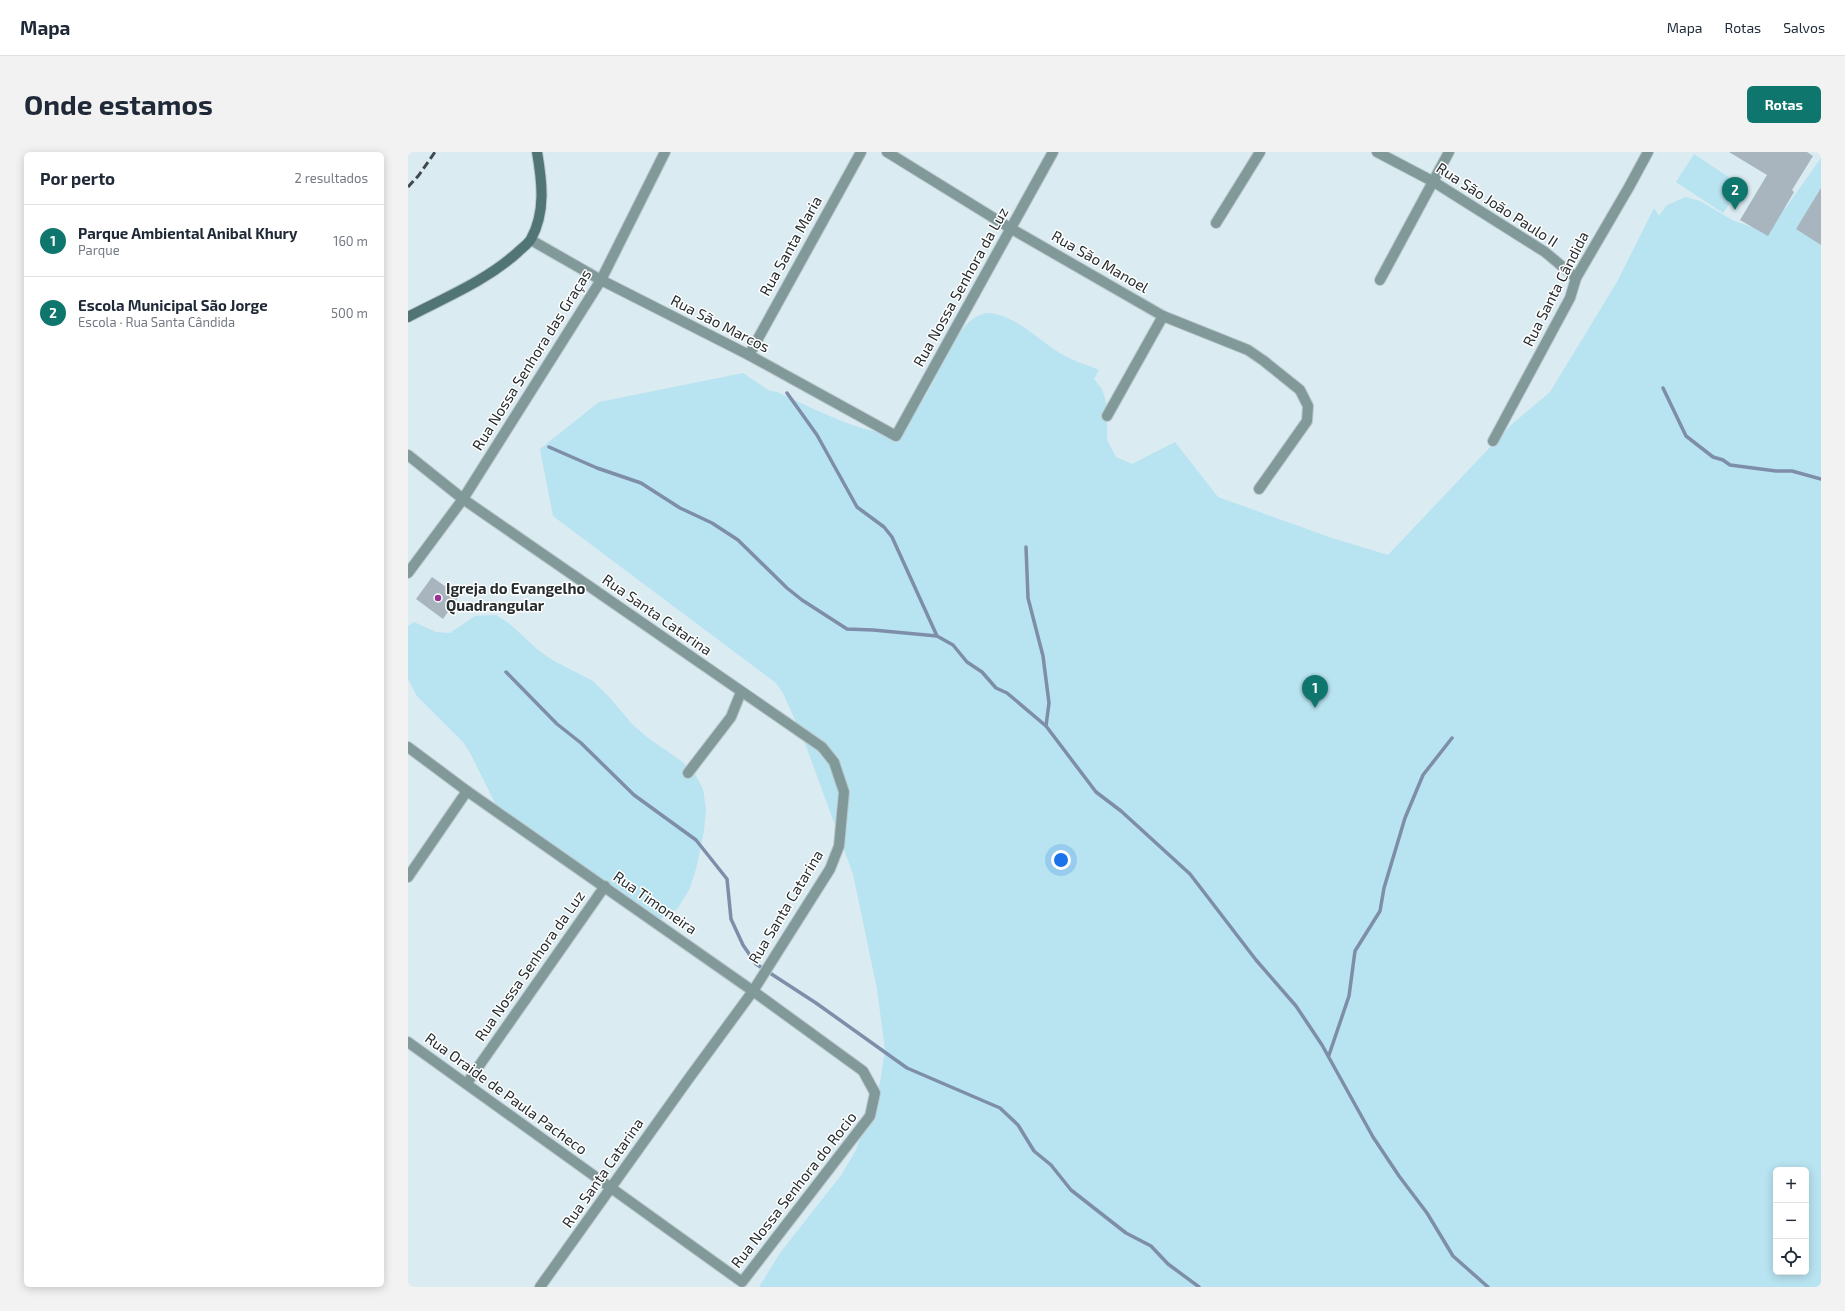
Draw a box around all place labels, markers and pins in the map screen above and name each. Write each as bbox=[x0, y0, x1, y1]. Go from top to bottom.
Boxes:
pin: 2 bbox=[1722, 177, 1748, 210]
place label: Igreja do Evangelho Quadrangular bbox=[446, 579, 585, 615]
marker: Igreja do Evangelho Quadrangular bbox=[433, 593, 443, 603]
pin: 1 bbox=[1302, 675, 1328, 708]

